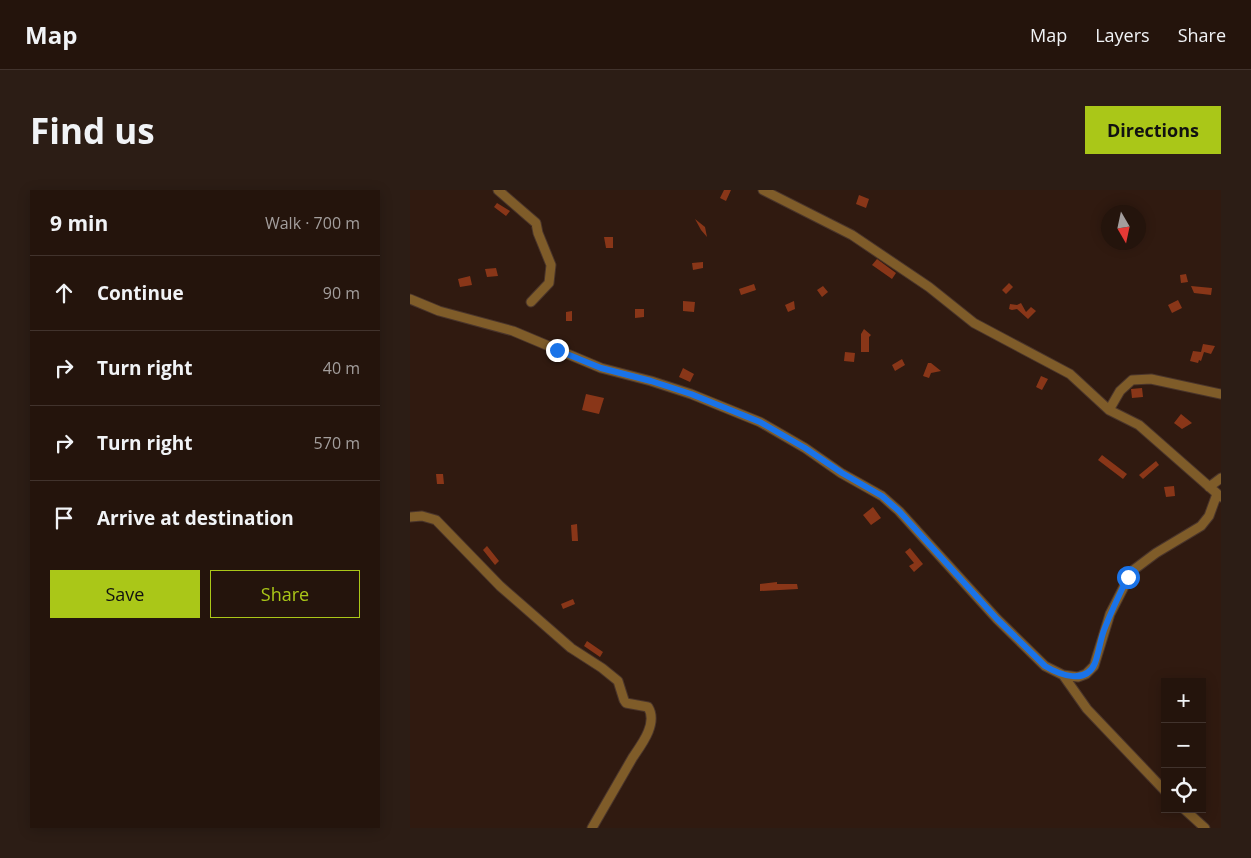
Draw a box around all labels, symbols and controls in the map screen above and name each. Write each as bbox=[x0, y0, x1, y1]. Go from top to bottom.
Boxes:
text: Map bbox=[25, 18, 77, 51]
text: Map bbox=[1030, 23, 1067, 47]
text: Layers bbox=[1095, 23, 1150, 47]
text: Share bbox=[1178, 23, 1226, 47]
button: Directions bbox=[1085, 106, 1221, 154]
text: Find us bbox=[30, 107, 155, 154]
north arrow bbox=[1101, 205, 1146, 250]
text: 9 min bbox=[50, 209, 108, 237]
text: Walk · 700 m bbox=[265, 212, 360, 234]
icon: ahead bbox=[50, 279, 78, 307]
text: Continue bbox=[97, 280, 184, 306]
text: 90 m bbox=[323, 282, 360, 304]
route end bbox=[546, 339, 569, 362]
icon: right bbox=[50, 354, 78, 382]
text: Turn right bbox=[97, 355, 192, 381]
text: 40 m bbox=[323, 357, 360, 379]
icon: right bbox=[50, 429, 78, 457]
text: Turn right bbox=[97, 430, 192, 456]
text: 570 m bbox=[314, 432, 360, 454]
icon: arrive bbox=[50, 504, 78, 532]
text: Arrive at destination bbox=[97, 505, 294, 531]
route start bbox=[1117, 566, 1140, 589]
button: Save bbox=[50, 570, 200, 618]
button: Share bbox=[210, 570, 360, 618]
map controls bbox=[1161, 678, 1206, 813]
button: + bbox=[1161, 678, 1206, 723]
button: − bbox=[1161, 723, 1206, 768]
button: locate bbox=[1161, 768, 1206, 813]

